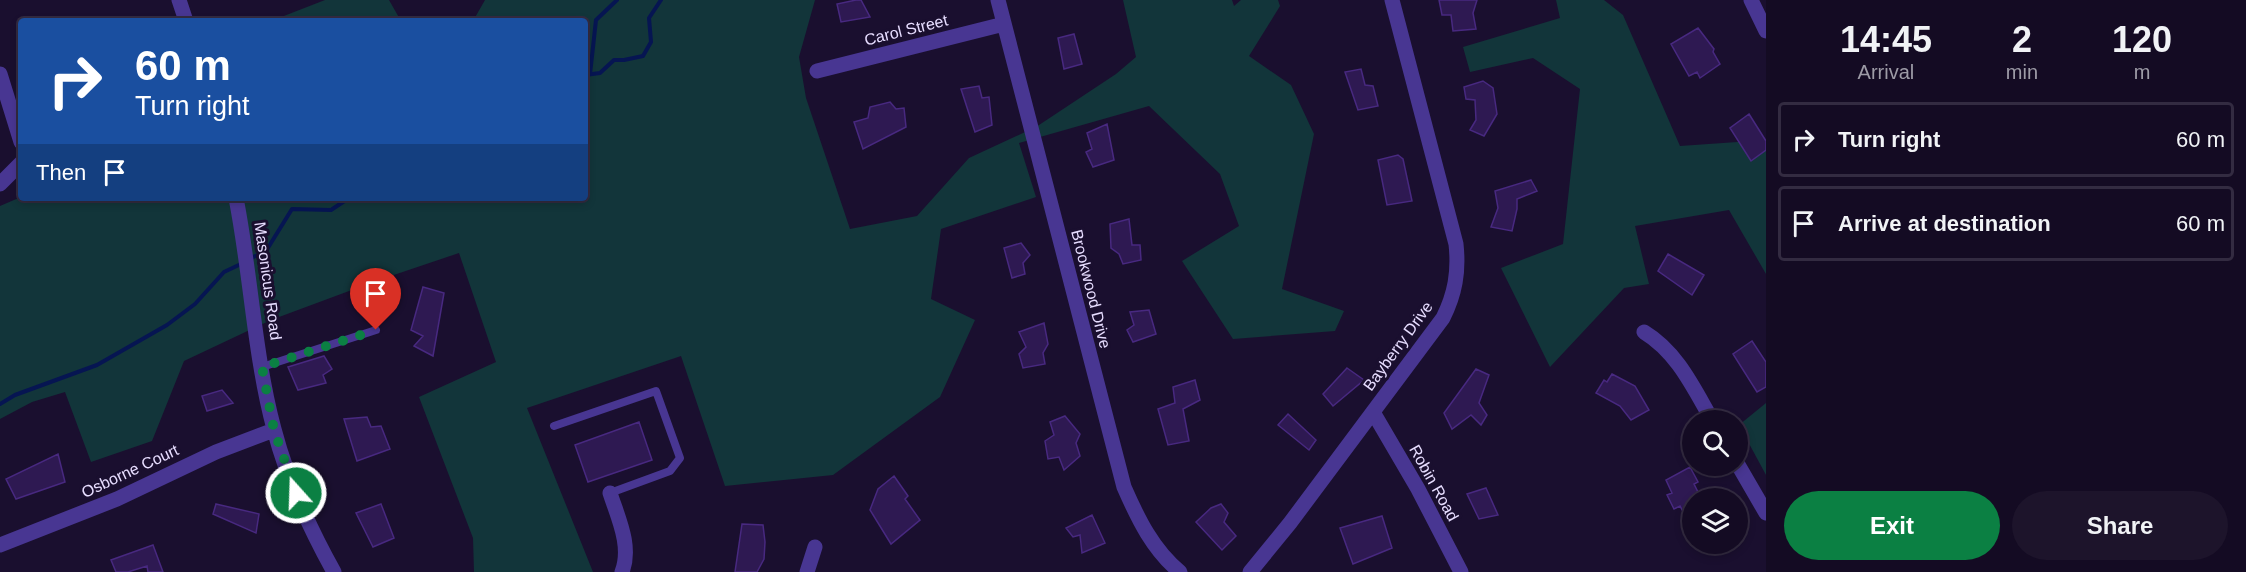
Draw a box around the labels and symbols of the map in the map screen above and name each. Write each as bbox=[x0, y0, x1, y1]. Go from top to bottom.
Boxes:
street label: Carol Street bbox=[863, 11, 950, 49]
street label: Masonicus Road bbox=[251, 221, 285, 341]
street label: Brookwood Drive bbox=[1068, 228, 1114, 350]
pin bbox=[350, 268, 401, 330]
street label: Bayberry Drive bbox=[1360, 298, 1436, 394]
street label: Osborne Court bbox=[79, 441, 182, 501]
street label: Robin Road bbox=[1406, 442, 1462, 524]
position arrow bbox=[264, 461, 328, 525]

